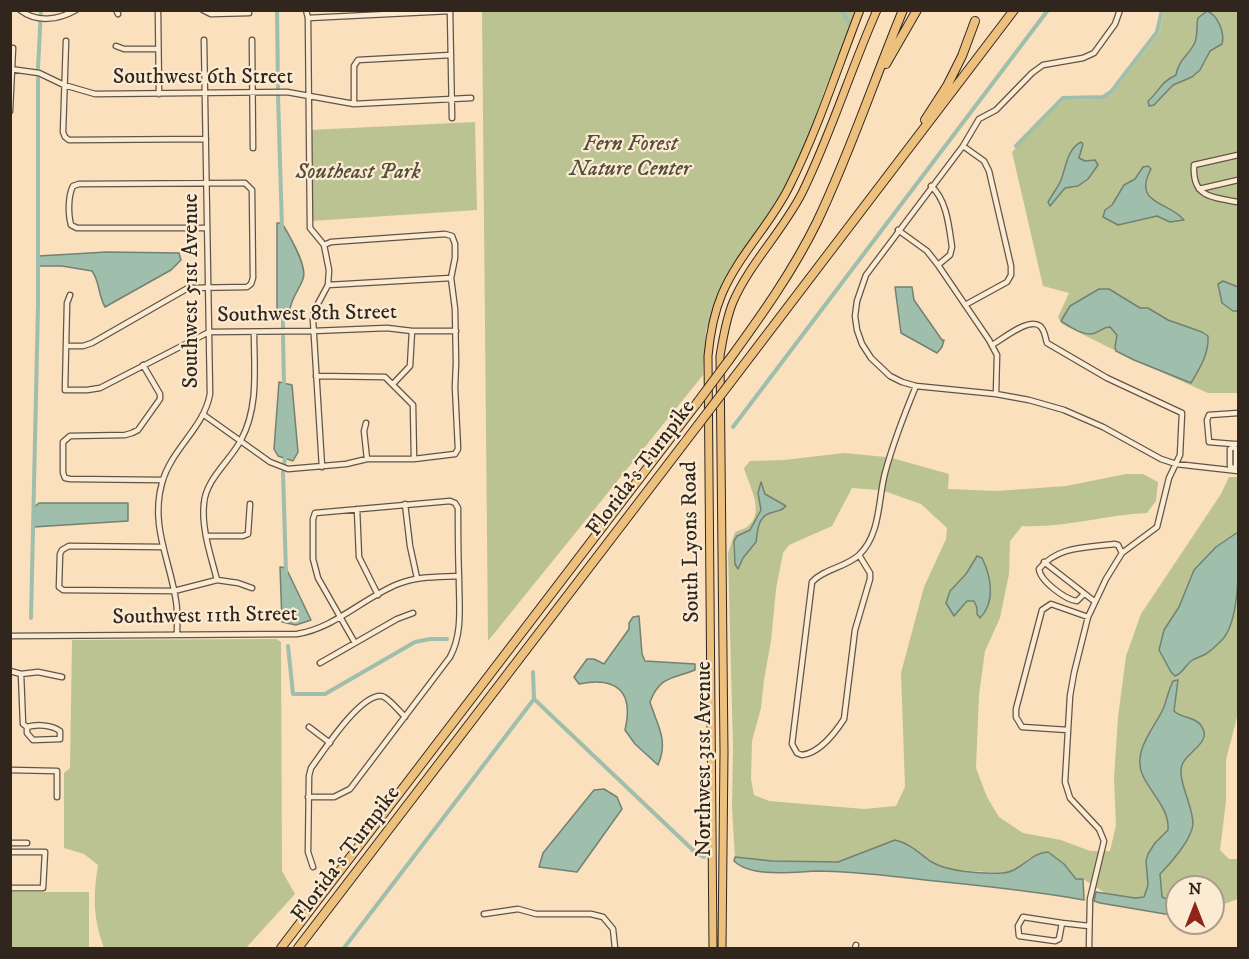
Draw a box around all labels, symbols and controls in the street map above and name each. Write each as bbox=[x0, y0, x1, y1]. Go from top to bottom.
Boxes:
street label: Southwest 6th Street bbox=[113, 65, 293, 91]
park label: Fern Forest Nature Center bbox=[569, 132, 691, 184]
park label: Southeast Park bbox=[295, 160, 421, 186]
street label: Southwest 51st Avenue bbox=[179, 193, 205, 389]
street label: Southwest 8th Street bbox=[217, 300, 397, 330]
street label: Florida's Turnpike bbox=[582, 396, 702, 542]
street label: South Lyons Road bbox=[677, 461, 707, 623]
street label: Southwest 11th Street bbox=[112, 602, 298, 632]
street label: Northwest 31st Avenue bbox=[692, 661, 718, 857]
street label: Florida's Turnpike bbox=[287, 782, 407, 928]
north arrow bbox=[1165, 875, 1225, 935]
text: N bbox=[1188, 879, 1202, 899]

